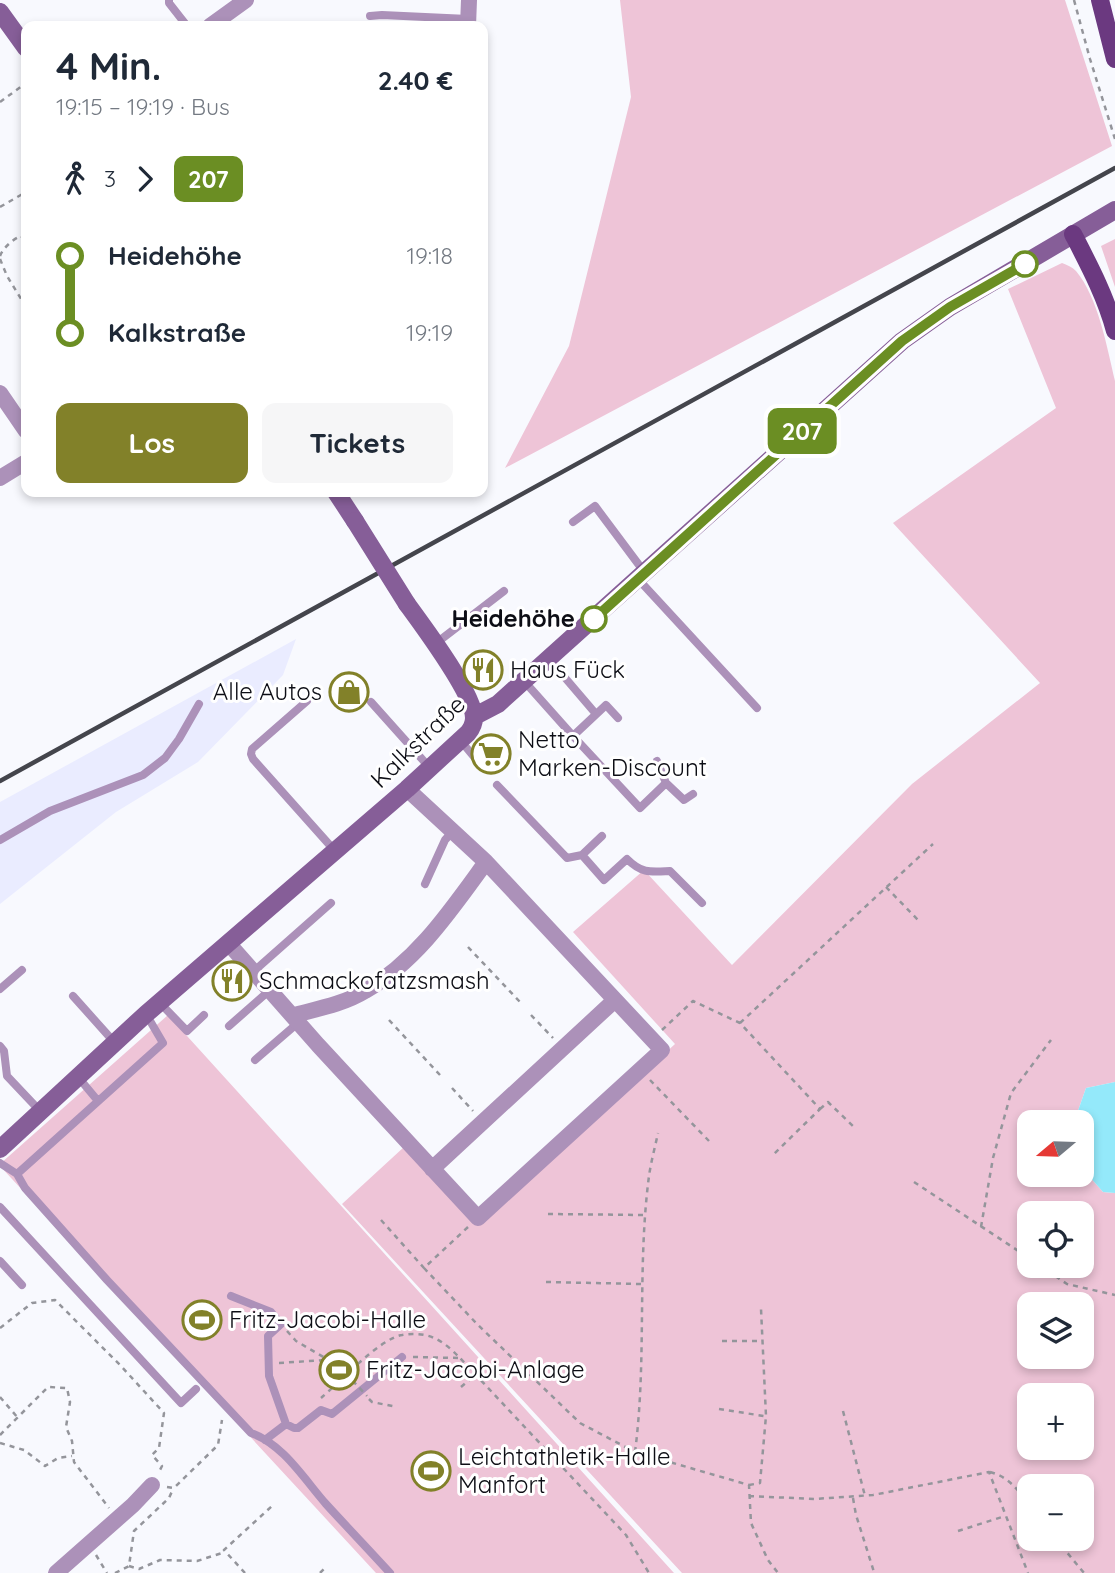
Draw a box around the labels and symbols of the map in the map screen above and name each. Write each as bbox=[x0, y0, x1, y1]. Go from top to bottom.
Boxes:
unlabelled marker bbox=[1012, 251, 1038, 277]
line badge: 207 bbox=[762, 408, 842, 454]
place label: Heidehöhe bbox=[451, 603, 575, 633]
marker: Heidehöhe bbox=[581, 606, 607, 632]
restaurant icon: Haus Fück bbox=[462, 649, 504, 691]
place label: Haus Fück bbox=[510, 654, 625, 684]
shop icon: Alle Autos bbox=[328, 671, 370, 713]
place label: Alle Autos bbox=[213, 676, 322, 706]
street label: Kalkstraße bbox=[364, 689, 471, 794]
place label: Netto Marken-Discount bbox=[518, 724, 707, 782]
supermarket icon: Netto Marken-Discount bbox=[470, 733, 512, 775]
restaurant icon: Schmackofatzsmash bbox=[211, 960, 253, 1002]
place label: Schmackofatzsmash bbox=[259, 965, 490, 995]
north arrow bbox=[1017, 1110, 1094, 1186]
sports icon: Fritz-Jacobi-Halle bbox=[181, 1299, 223, 1341]
place label: Fritz-Jacobi-Halle bbox=[229, 1304, 426, 1334]
sports icon: Fritz-Jacobi-Anlage bbox=[318, 1349, 360, 1391]
place label: Fritz-Jacobi-Anlage bbox=[366, 1354, 585, 1384]
place label: Leichtathletik-Halle Manfort bbox=[458, 1441, 670, 1499]
sports icon: Leichtathletik-Halle Manfort bbox=[410, 1450, 452, 1492]

